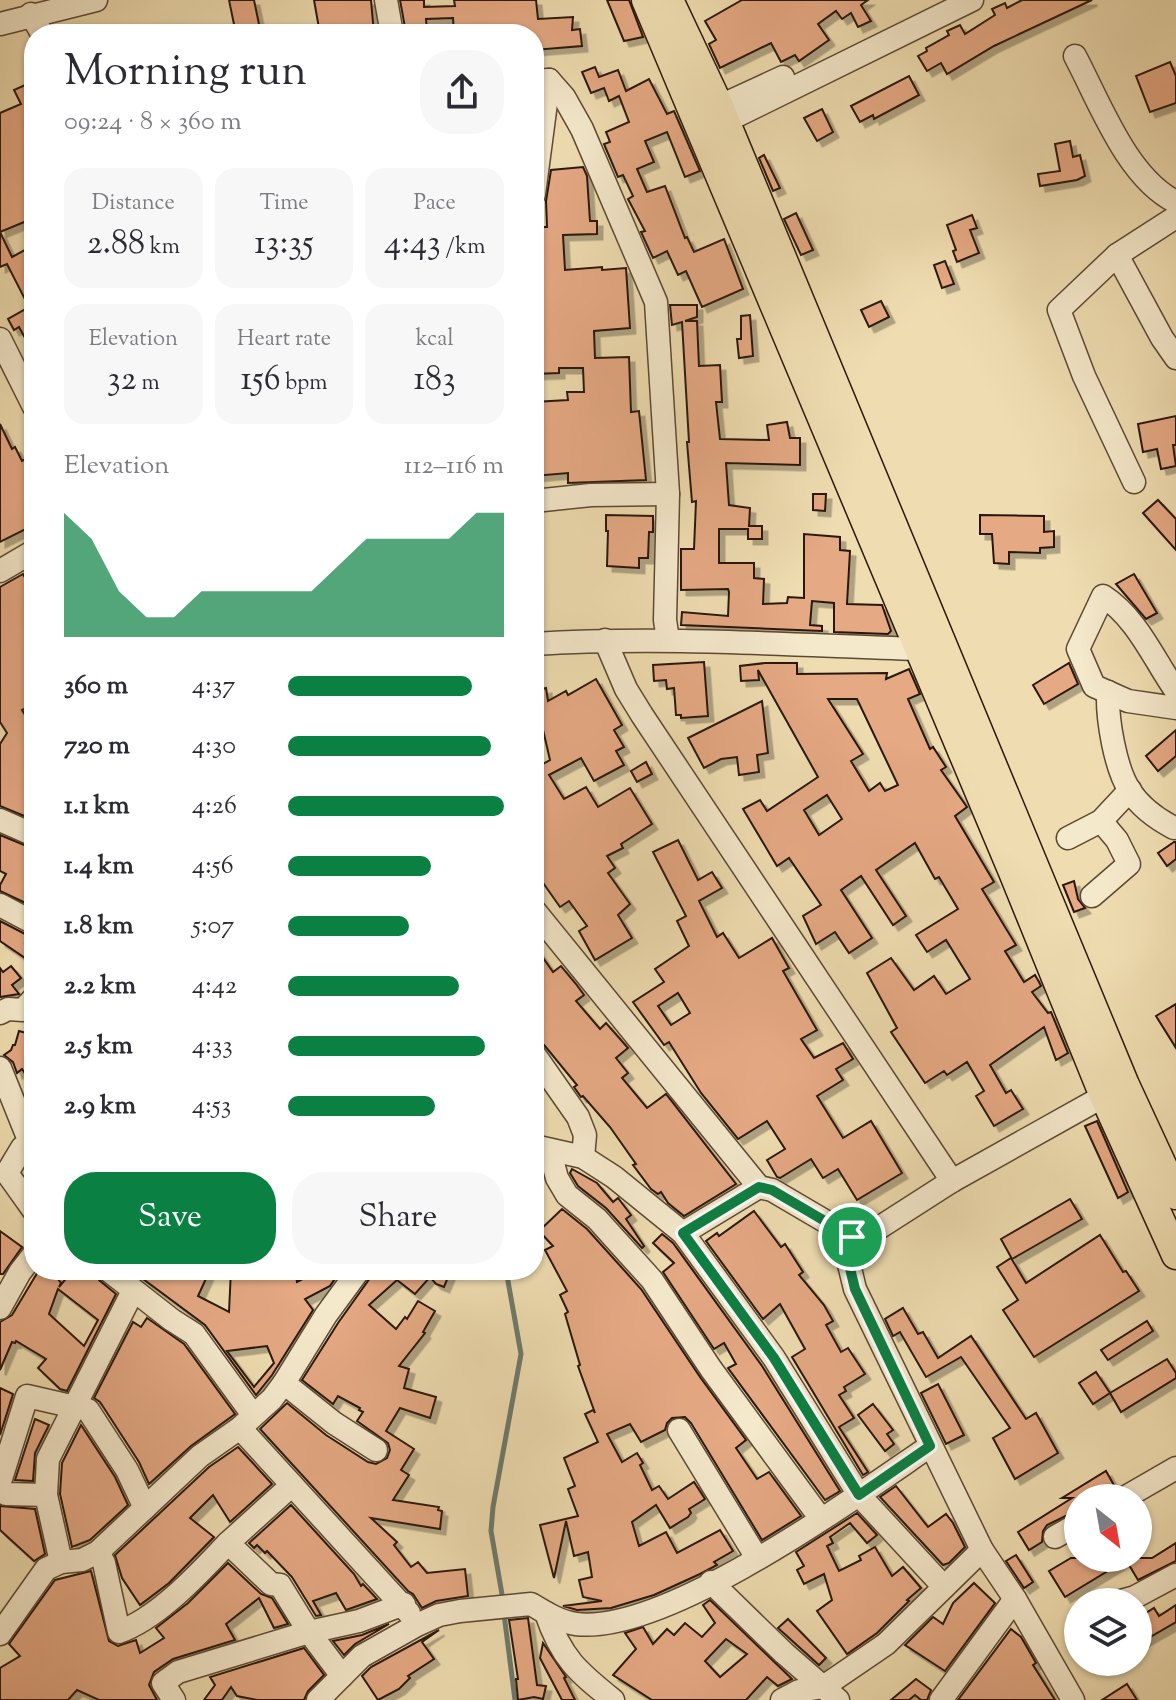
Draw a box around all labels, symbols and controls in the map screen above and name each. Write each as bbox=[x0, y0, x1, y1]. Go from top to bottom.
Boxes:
text: Morning run bbox=[64, 42, 307, 105]
button: share bbox=[420, 50, 504, 134]
text: 09:24 · 8 × 360 m bbox=[64, 104, 242, 141]
text: Distance bbox=[92, 188, 175, 220]
text: Time bbox=[260, 188, 308, 220]
text: Pace bbox=[414, 188, 456, 220]
text: 2.88 bbox=[87, 220, 145, 269]
text: 13:35 bbox=[254, 220, 314, 269]
text: 4:43 bbox=[384, 220, 441, 269]
text: km bbox=[145, 232, 180, 264]
text: /km bbox=[441, 232, 485, 264]
text: Elevation bbox=[89, 324, 178, 356]
text: Heart rate bbox=[237, 324, 331, 356]
text: kcal bbox=[416, 324, 454, 356]
text: 32 bbox=[107, 356, 137, 405]
text: 156 bbox=[240, 356, 281, 405]
text: 183 bbox=[414, 356, 456, 405]
text: m bbox=[137, 368, 160, 400]
text: bpm bbox=[281, 368, 327, 400]
text: Elevation bbox=[64, 448, 169, 485]
text: 112–116 m bbox=[404, 448, 504, 485]
text: 360 m bbox=[64, 668, 128, 705]
text: 4:37 bbox=[192, 668, 235, 705]
text: 720 m bbox=[64, 728, 130, 765]
text: 4:30 bbox=[192, 728, 236, 765]
text: 1.1 km bbox=[64, 788, 129, 825]
text: 4:26 bbox=[192, 788, 237, 825]
text: 1.4 km bbox=[64, 848, 134, 885]
text: 4:56 bbox=[192, 848, 234, 885]
text: 1.8 km bbox=[64, 908, 134, 945]
text: 5:07 bbox=[192, 908, 234, 945]
text: 2.2 km bbox=[64, 968, 136, 1005]
text: 4:42 bbox=[192, 968, 237, 1005]
text: 2.5 km bbox=[64, 1028, 133, 1065]
text: 4:33 bbox=[192, 1028, 233, 1065]
text: 2.9 km bbox=[64, 1088, 136, 1125]
text: 4:53 bbox=[192, 1088, 231, 1125]
button: Save bbox=[64, 1172, 276, 1264]
button: Share bbox=[292, 1172, 504, 1264]
pin bbox=[818, 1203, 886, 1271]
icon: arrive bbox=[830, 1215, 874, 1259]
north arrow bbox=[1064, 1484, 1152, 1572]
map controls bbox=[1064, 1484, 1152, 1676]
button: layers bbox=[1064, 1588, 1152, 1676]

